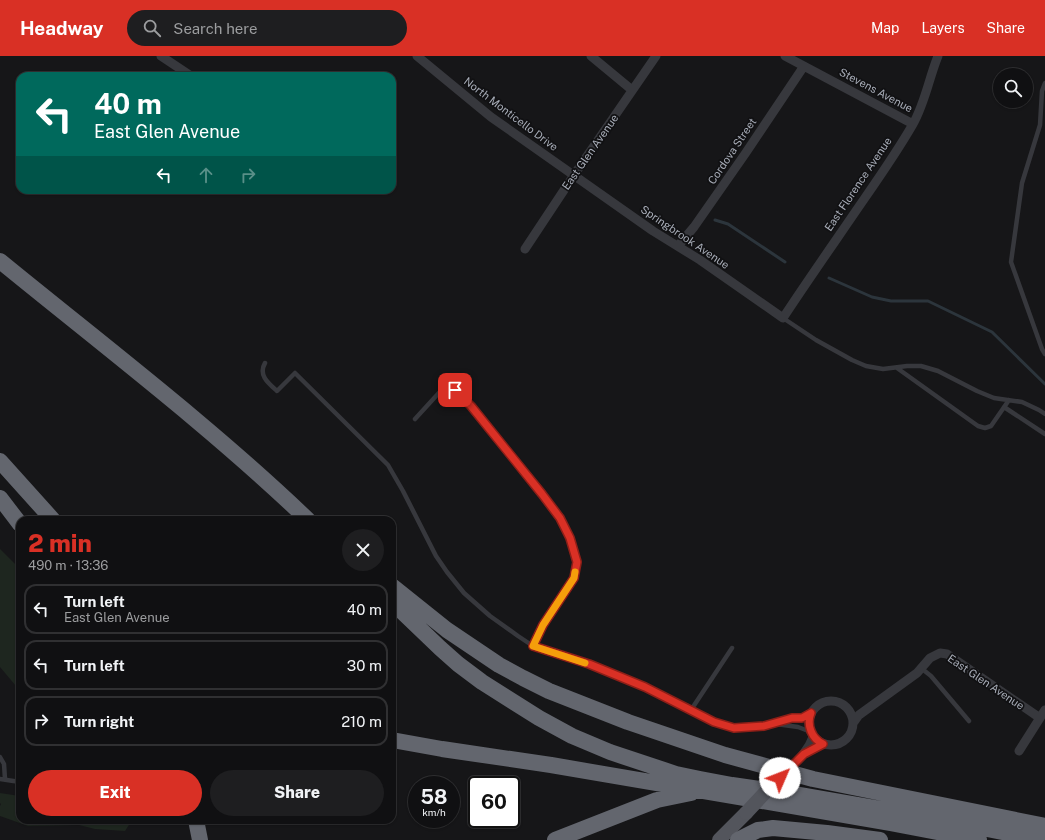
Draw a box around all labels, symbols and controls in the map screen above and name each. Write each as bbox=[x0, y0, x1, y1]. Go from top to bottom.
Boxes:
search box bbox=[127, 10, 407, 46]
text: Headway bbox=[20, 17, 103, 39]
icon: search bbox=[141, 17, 163, 39]
text: Search here bbox=[173, 20, 258, 37]
text: Map bbox=[871, 20, 899, 36]
text: Layers bbox=[921, 20, 965, 36]
text: Share bbox=[987, 20, 1025, 36]
street label: Stevens Avenue bbox=[837, 66, 915, 114]
map controls bbox=[993, 68, 1033, 108]
button: search bbox=[993, 68, 1033, 108]
street label: North Monticello Drive bbox=[462, 75, 560, 153]
text: 40 m bbox=[94, 87, 162, 120]
icon: left bbox=[28, 88, 80, 140]
street label: East Glen Avenue bbox=[559, 112, 621, 192]
street label: Cordova Street bbox=[706, 116, 758, 186]
text: East Glen Avenue bbox=[94, 121, 240, 142]
street label: East Florence Avenue bbox=[822, 135, 894, 233]
icon: left bbox=[153, 164, 175, 186]
icon: ahead bbox=[195, 164, 217, 186]
icon: right bbox=[237, 164, 259, 186]
street label: Springbrook Avenue bbox=[639, 203, 731, 271]
pin bbox=[438, 373, 472, 407]
icon: arrive bbox=[444, 379, 466, 401]
text: 2 min bbox=[28, 529, 92, 557]
button: close bbox=[342, 529, 384, 571]
text: 490 m · 13:36 bbox=[28, 558, 108, 573]
text: Turn left bbox=[64, 593, 125, 610]
icon: left bbox=[30, 598, 52, 620]
text: 40 m bbox=[347, 601, 382, 618]
text: East Glen Avenue bbox=[64, 610, 170, 625]
street label: East Glen Avenue bbox=[946, 652, 1026, 712]
icon: left bbox=[30, 654, 52, 676]
text: Turn left bbox=[64, 657, 125, 674]
text: 30 m bbox=[347, 657, 382, 674]
icon: right bbox=[30, 710, 52, 732]
text: Turn right bbox=[64, 713, 134, 730]
text: 210 m bbox=[341, 713, 382, 730]
position arrow bbox=[759, 757, 801, 799]
button: Exit bbox=[28, 770, 202, 816]
button: Share bbox=[210, 770, 384, 816]
speed limit sign: 60 bbox=[468, 776, 520, 828]
text: 58 bbox=[421, 785, 447, 809]
text: km/h bbox=[422, 806, 446, 818]

